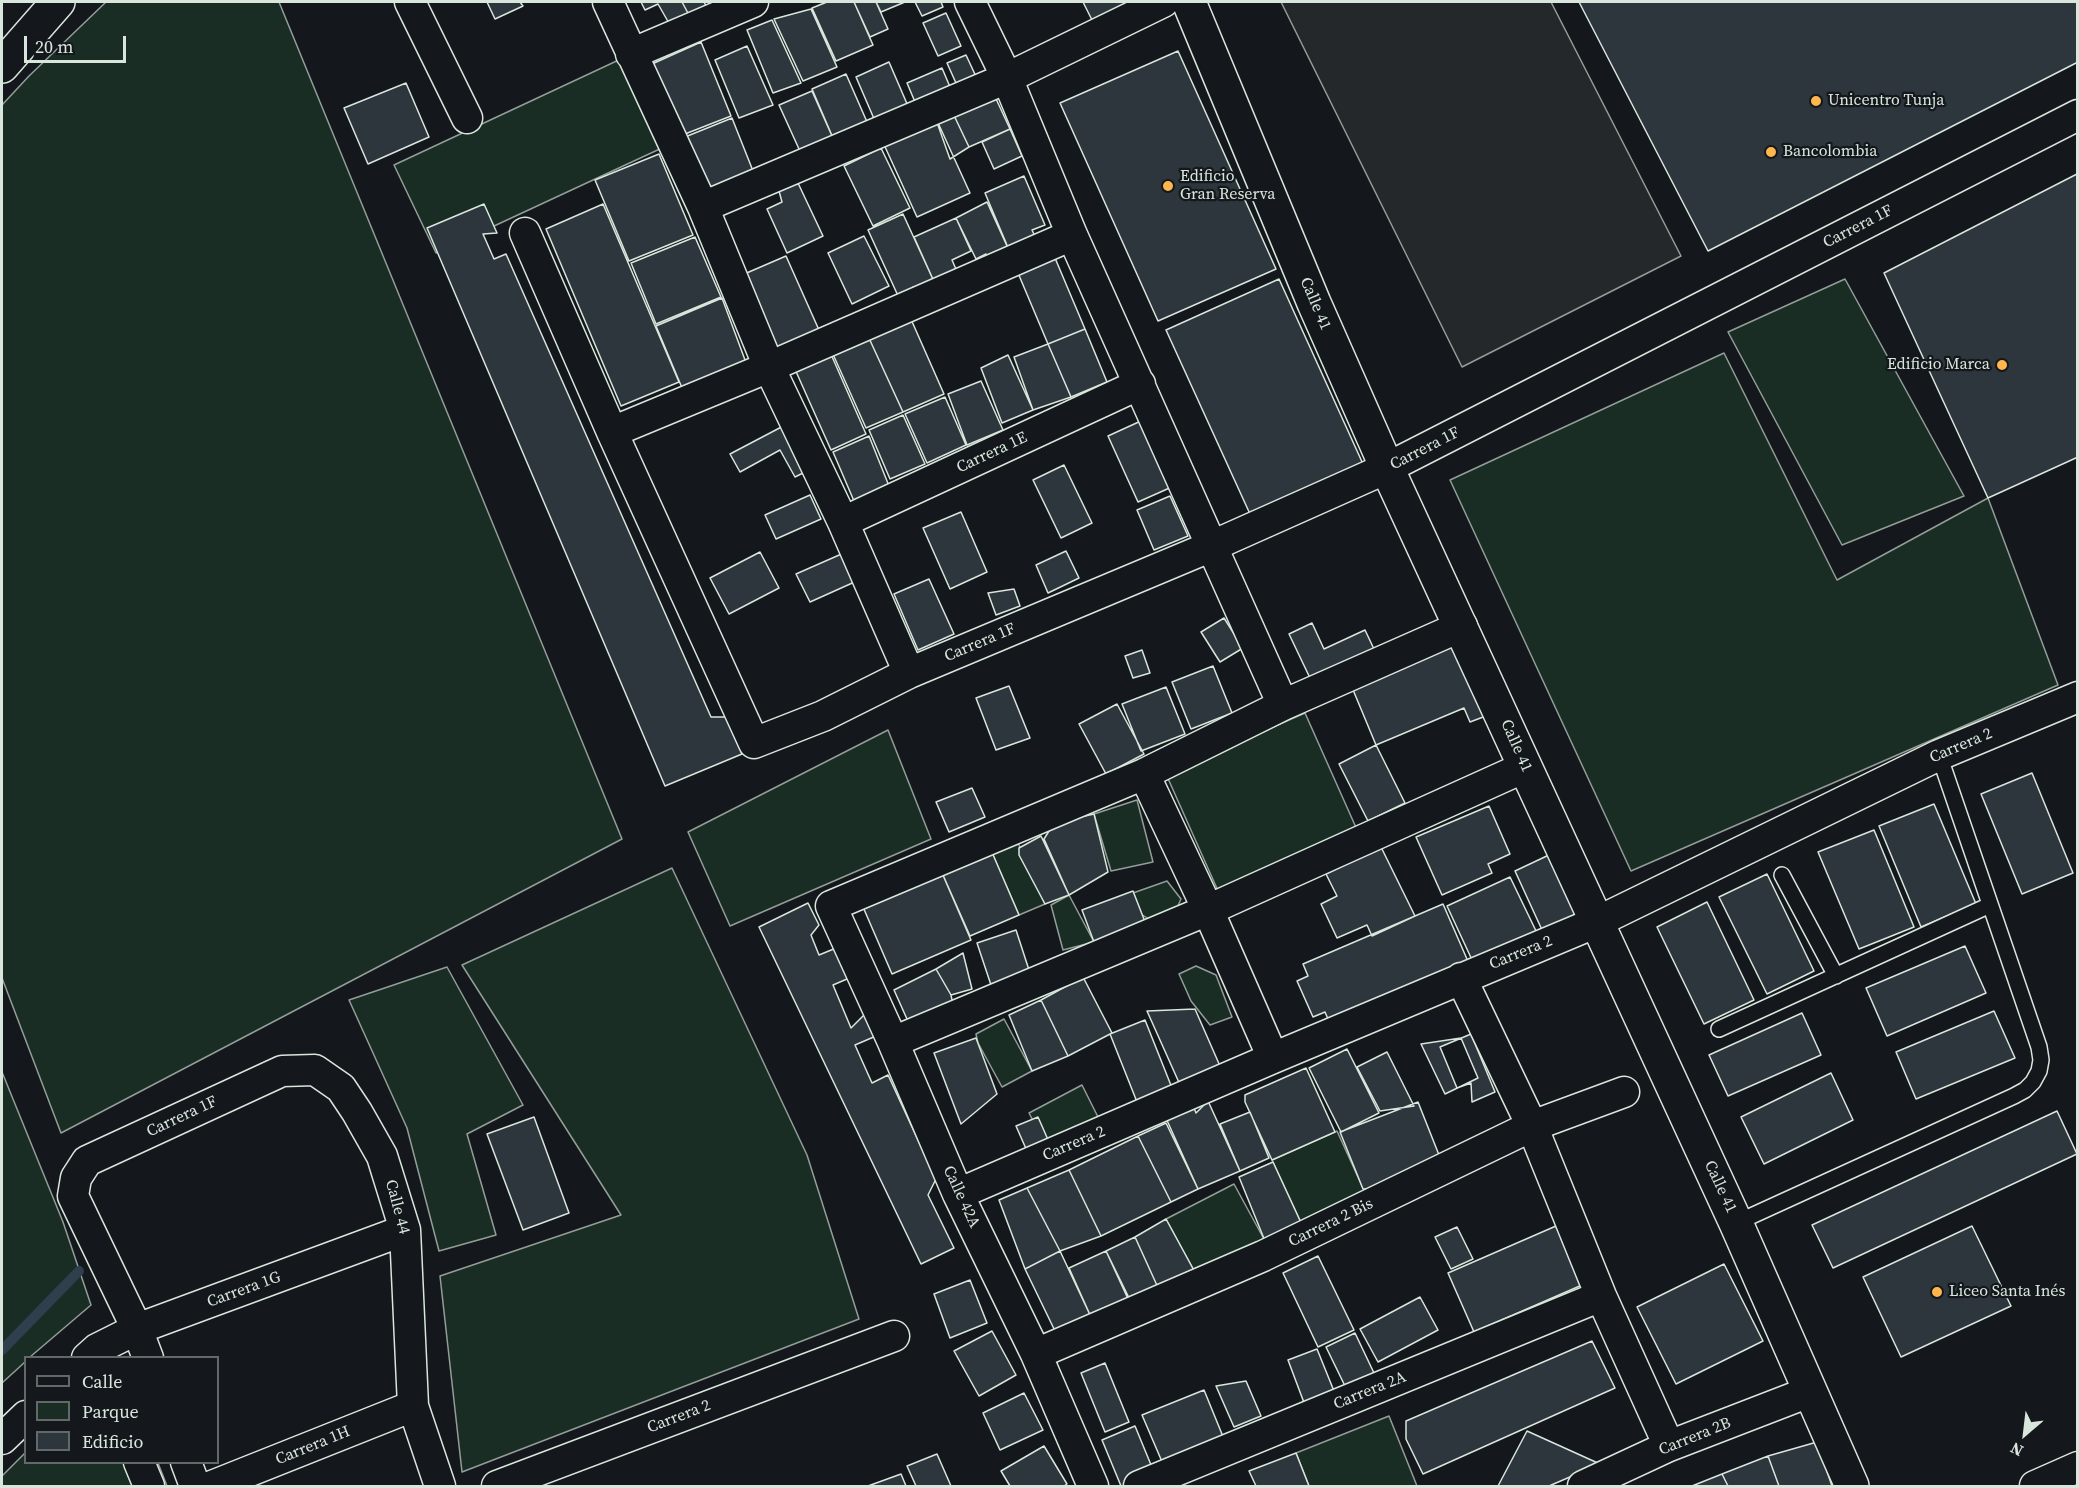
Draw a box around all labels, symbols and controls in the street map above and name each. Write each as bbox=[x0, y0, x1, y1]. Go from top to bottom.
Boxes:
scale bar bbox=[27, 24, 129, 62]
text: 20 m bbox=[35, 34, 73, 59]
place label: Unicentro Tunja bbox=[1828, 91, 1944, 111]
marker: Unicentro Tunja bbox=[1809, 94, 1823, 108]
place label: Bancolombia bbox=[1783, 142, 1877, 162]
marker: Bancolombia bbox=[1764, 145, 1778, 159]
place label: Edificio Gran Reserva bbox=[1180, 167, 1275, 205]
marker: Edificio Gran Reserva bbox=[1161, 179, 1175, 193]
street label: Carrera 1F bbox=[1820, 201, 1896, 253]
street label: Calle 41 bbox=[1295, 275, 1335, 333]
place label: Edificio Marca bbox=[1887, 355, 1990, 375]
marker: Edificio Marca bbox=[1995, 358, 2009, 372]
street label: Carrera 1F bbox=[1387, 423, 1463, 475]
street label: Carrera 1E bbox=[954, 428, 1030, 478]
street label: Carrera 1F bbox=[942, 619, 1018, 667]
street label: Calle 41 bbox=[1496, 717, 1536, 775]
street label: Carrera 2 bbox=[1927, 724, 1995, 768]
street label: Carrera 2 bbox=[1487, 932, 1555, 974]
street label: Carrera 1F bbox=[144, 1092, 220, 1142]
street label: Carrera 2 bbox=[1040, 1122, 1108, 1166]
street label: Calle 41 bbox=[1700, 1158, 1740, 1216]
street label: Calle 42A bbox=[938, 1163, 984, 1231]
street label: Calle 44 bbox=[381, 1178, 413, 1236]
street label: Carrera 2 Bis bbox=[1286, 1194, 1376, 1252]
street label: Carrera 1G bbox=[205, 1268, 283, 1312]
place label: Liceo Santa Inés bbox=[1949, 1282, 2065, 1302]
marker: Liceo Santa Inés bbox=[1930, 1285, 1944, 1299]
legend bbox=[24, 1356, 219, 1464]
street label: Carrera 2A bbox=[1331, 1368, 1409, 1414]
text: Calle bbox=[82, 1369, 122, 1394]
street label: Carrera 2 bbox=[645, 1396, 713, 1438]
text: Parque bbox=[82, 1399, 139, 1424]
north arrow bbox=[1995, 1404, 2055, 1464]
street label: Carrera 2B bbox=[1656, 1414, 1734, 1460]
street label: Carrera 1H bbox=[273, 1422, 353, 1470]
text: Edificio bbox=[82, 1429, 143, 1454]
text: N bbox=[2006, 1437, 2027, 1462]

